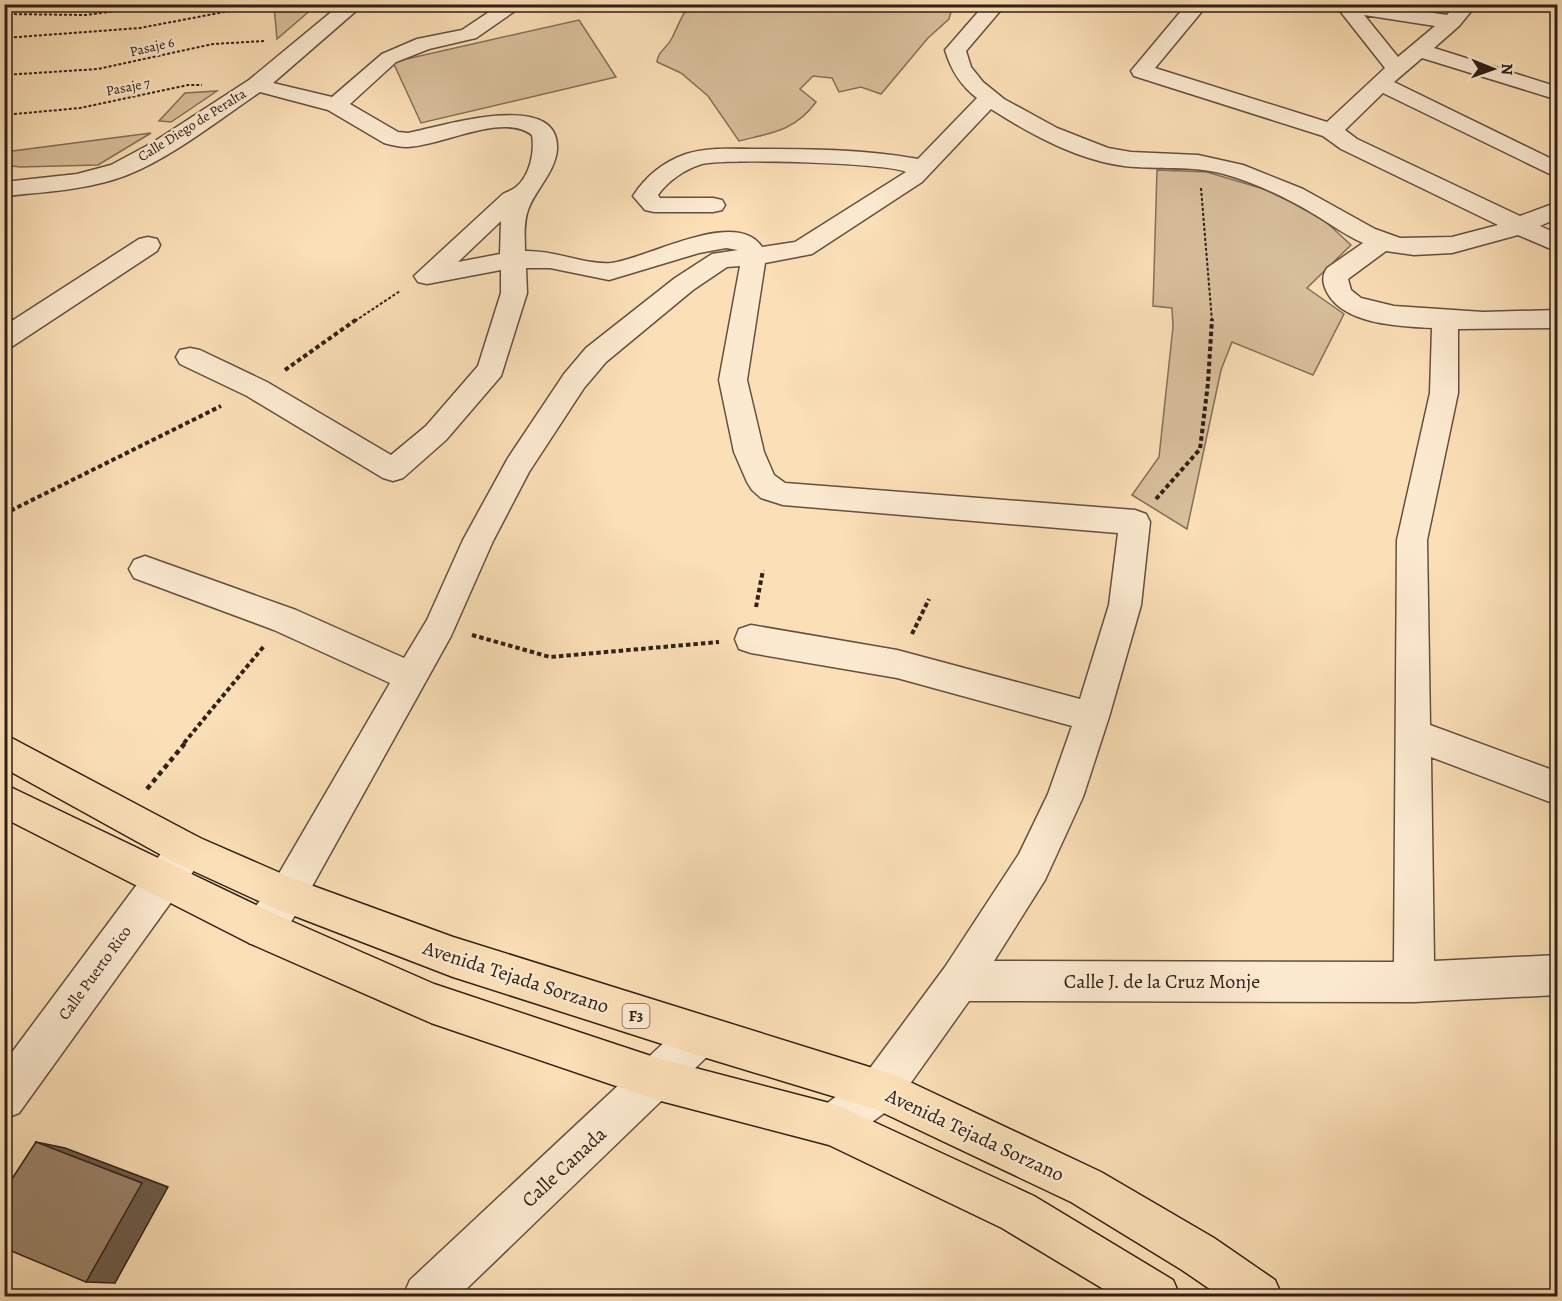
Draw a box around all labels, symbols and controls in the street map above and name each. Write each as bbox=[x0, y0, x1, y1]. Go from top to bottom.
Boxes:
street label: Pasaje 6 bbox=[128, 33, 176, 61]
north arrow bbox=[1463, 39, 1523, 99]
text: N bbox=[1496, 63, 1518, 76]
street label: Pasaje 7 bbox=[104, 73, 152, 101]
street label: Calle Diego de Peralta bbox=[134, 84, 250, 166]
street label: Calle Puerto Rico bbox=[53, 921, 137, 1025]
street label: Avenida Tejada Sorzano bbox=[419, 934, 612, 1020]
street label: Calle J. de la Cruz Monje bbox=[1064, 968, 1260, 995]
road number: F3 bbox=[622, 1004, 650, 1028]
street label: Avenida Tejada Sorzano bbox=[881, 1081, 1069, 1188]
street label: Calle Canada bbox=[516, 1120, 613, 1213]

